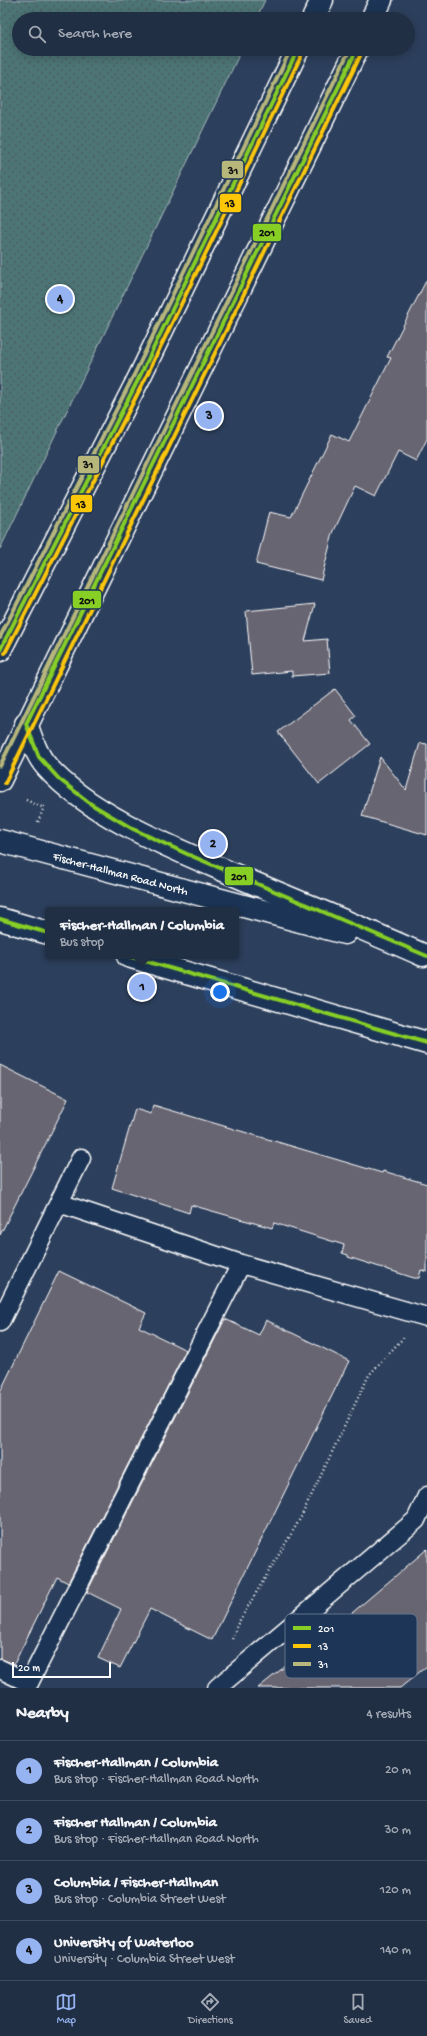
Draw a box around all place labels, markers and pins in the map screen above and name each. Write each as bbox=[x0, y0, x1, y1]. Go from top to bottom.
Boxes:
pin: 4 bbox=[47, 284, 73, 314]
pin: 3 bbox=[196, 401, 222, 431]
pin: 2 bbox=[200, 829, 226, 859]
pin: 1 bbox=[129, 972, 155, 1002]

